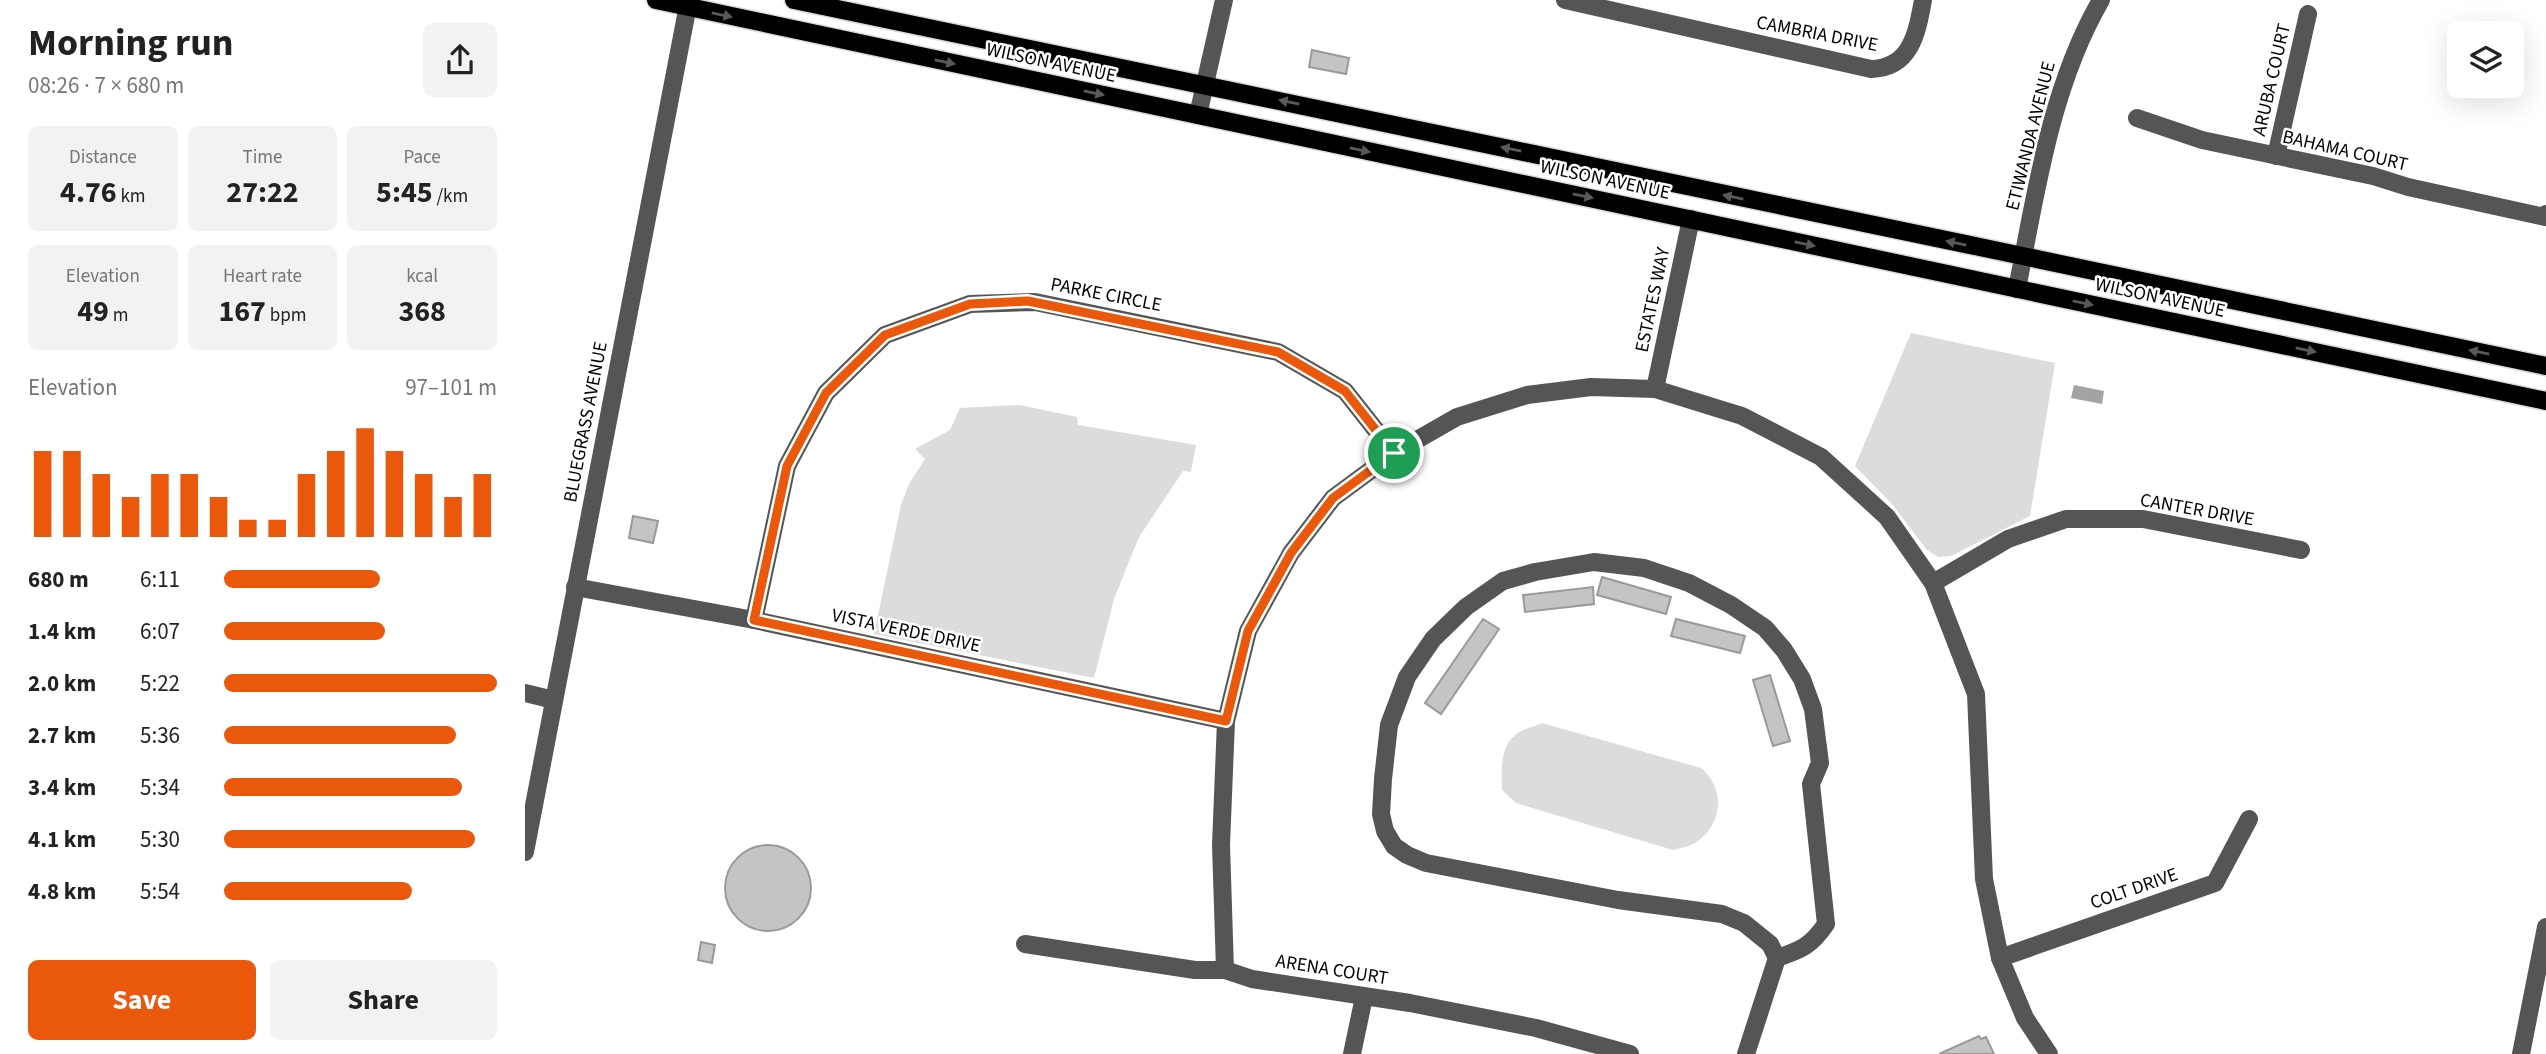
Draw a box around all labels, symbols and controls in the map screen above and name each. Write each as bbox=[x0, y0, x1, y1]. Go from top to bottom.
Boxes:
one-way arrow bbox=[711, 9, 733, 20]
street label: CAMBRIA DRIVE bbox=[1754, 9, 1880, 59]
text: Morning run bbox=[28, 16, 233, 70]
street label: ARUBA COURT bbox=[2246, 21, 2298, 139]
map controls bbox=[2447, 21, 2524, 98]
button: layers bbox=[2447, 21, 2524, 98]
button: share bbox=[423, 23, 497, 97]
street label: WILSON AVENUE bbox=[984, 36, 1118, 90]
one-way arrow bbox=[934, 56, 956, 67]
street label: ETIWANDA AVENUE bbox=[1999, 59, 2063, 213]
text: 08:26 · 7 × 680 m bbox=[28, 69, 184, 102]
one-way arrow bbox=[1083, 88, 1105, 99]
one-way arrow bbox=[1278, 96, 1300, 107]
street label: BAHAMA COURT bbox=[2280, 123, 2410, 179]
text: Distance bbox=[69, 144, 137, 171]
text: Time bbox=[242, 144, 283, 171]
text: Pace bbox=[404, 144, 441, 171]
one-way arrow bbox=[1349, 144, 1371, 155]
one-way arrow bbox=[1500, 144, 1522, 155]
street label: WILSON AVENUE bbox=[1538, 153, 1672, 207]
text: 4.76 bbox=[60, 171, 117, 214]
text: 27:22 bbox=[226, 171, 299, 214]
text: 5:45 bbox=[376, 171, 433, 214]
text: km bbox=[117, 183, 146, 210]
text: /km bbox=[433, 183, 468, 210]
one-way arrow bbox=[1572, 191, 1594, 202]
one-way arrow bbox=[1722, 191, 1744, 202]
one-way arrow bbox=[1945, 238, 1967, 249]
one-way arrow bbox=[1794, 239, 1816, 250]
street label: ESTATES WAY bbox=[1629, 244, 1677, 355]
text: Elevation bbox=[66, 263, 140, 290]
text: Heart rate bbox=[223, 263, 302, 290]
text: kcal bbox=[406, 263, 438, 290]
street label: PARKE CIRCLE bbox=[1048, 271, 1164, 319]
street label: WILSON AVENUE bbox=[2093, 271, 2227, 325]
text: 49 bbox=[77, 290, 109, 333]
text: 167 bbox=[218, 290, 266, 333]
text: 368 bbox=[398, 290, 446, 333]
one-way arrow bbox=[2072, 297, 2094, 308]
text: m bbox=[109, 302, 128, 329]
text: bpm bbox=[266, 302, 307, 329]
street label: BLUEGRASS AVENUE bbox=[557, 339, 615, 505]
one-way arrow bbox=[2295, 345, 2317, 356]
one-way arrow bbox=[2468, 347, 2490, 358]
text: Elevation bbox=[28, 371, 118, 404]
text: 97–101 m bbox=[405, 371, 497, 404]
pin bbox=[1364, 423, 1424, 483]
icon: arrive bbox=[1375, 434, 1413, 472]
street label: CANTER DRIVE bbox=[2138, 487, 2256, 533]
text: 680 m bbox=[28, 563, 89, 596]
text: 6:11 bbox=[140, 563, 180, 596]
street label: VISTA VERDE DRIVE bbox=[829, 602, 983, 660]
text: 1.4 km bbox=[28, 615, 96, 648]
text: 6:07 bbox=[140, 615, 180, 648]
text: 2.0 km bbox=[28, 667, 96, 700]
text: 5:22 bbox=[140, 667, 180, 700]
text: 2.7 km bbox=[28, 719, 96, 752]
text: 5:36 bbox=[140, 719, 180, 752]
text: 3.4 km bbox=[28, 771, 96, 804]
text: 5:34 bbox=[140, 771, 180, 804]
text: 4.1 km bbox=[28, 823, 96, 856]
text: 5:30 bbox=[140, 823, 180, 856]
street label: COLT DRIVE bbox=[2087, 861, 2181, 917]
text: 4.8 km bbox=[28, 875, 96, 908]
text: 5:54 bbox=[140, 875, 180, 908]
street label: ARENA COURT bbox=[1274, 948, 1390, 992]
button: Save bbox=[28, 960, 256, 1040]
button: Share bbox=[270, 960, 497, 1040]

